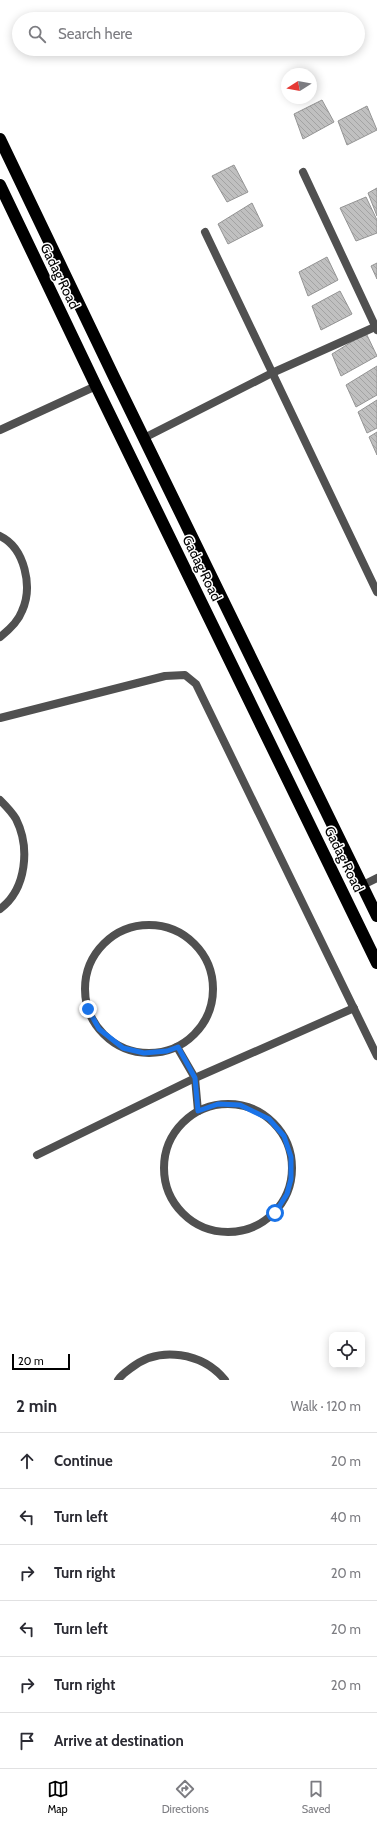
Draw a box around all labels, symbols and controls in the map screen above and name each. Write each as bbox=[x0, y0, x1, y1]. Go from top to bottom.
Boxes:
search box bbox=[12, 12, 365, 56]
icon: search bbox=[26, 23, 48, 45]
text: Search here bbox=[58, 25, 133, 43]
north arrow bbox=[281, 68, 317, 104]
street label: Gadag Road bbox=[36, 240, 84, 312]
street label: Gadag Road bbox=[178, 532, 226, 604]
street label: Gadag Road bbox=[320, 823, 368, 895]
route end bbox=[79, 1000, 97, 1018]
route start bbox=[266, 1204, 284, 1222]
map controls bbox=[329, 1332, 365, 1368]
button: locate bbox=[329, 1332, 365, 1368]
scale bar bbox=[12, 1352, 70, 1371]
text: 20 m bbox=[18, 1354, 44, 1368]
text: 2 min bbox=[16, 1396, 57, 1416]
text: Walk · 120 m bbox=[291, 1398, 361, 1414]
icon: ahead bbox=[16, 1450, 38, 1472]
text: Continue bbox=[54, 1452, 113, 1470]
text: 20 m bbox=[331, 1453, 361, 1469]
icon: left bbox=[16, 1506, 38, 1528]
text: Turn left bbox=[54, 1508, 108, 1526]
text: 40 m bbox=[330, 1509, 361, 1525]
icon: right bbox=[16, 1562, 38, 1584]
text: Turn right bbox=[54, 1564, 115, 1582]
text: 20 m bbox=[331, 1565, 361, 1581]
icon: left bbox=[16, 1618, 38, 1640]
text: Turn left bbox=[54, 1620, 108, 1638]
text: 20 m bbox=[331, 1621, 361, 1637]
icon: right bbox=[16, 1674, 38, 1696]
text: Turn right bbox=[54, 1676, 115, 1694]
text: 20 m bbox=[331, 1677, 361, 1693]
icon: arrive bbox=[16, 1730, 38, 1752]
text: Arrive at destination bbox=[54, 1732, 184, 1750]
tab: Map bbox=[47, 1778, 69, 1816]
tab: Directions bbox=[162, 1778, 209, 1816]
tab: Saved bbox=[302, 1778, 330, 1816]

